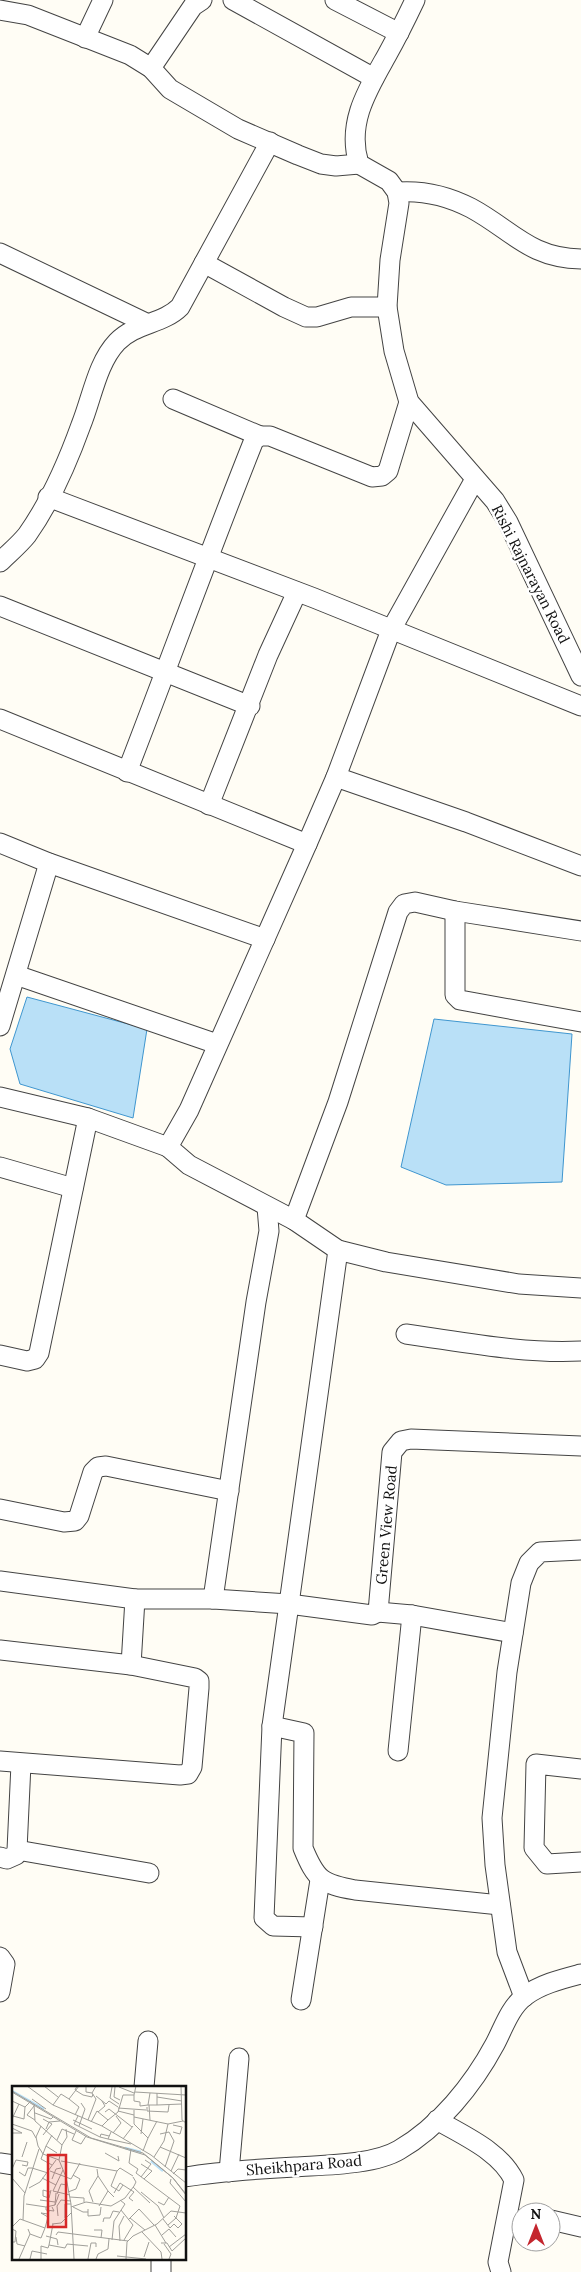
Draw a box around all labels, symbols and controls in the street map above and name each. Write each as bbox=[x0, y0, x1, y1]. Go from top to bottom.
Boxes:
street label: Rishi Rajnarayan Road bbox=[488, 501, 574, 647]
street label: Green View Road bbox=[371, 1465, 401, 1585]
inset map bbox=[12, 2086, 186, 2260]
street label: Sheikhpara Road bbox=[245, 2150, 363, 2180]
north arrow bbox=[511, 2202, 561, 2252]
text: N bbox=[531, 2205, 542, 2223]

